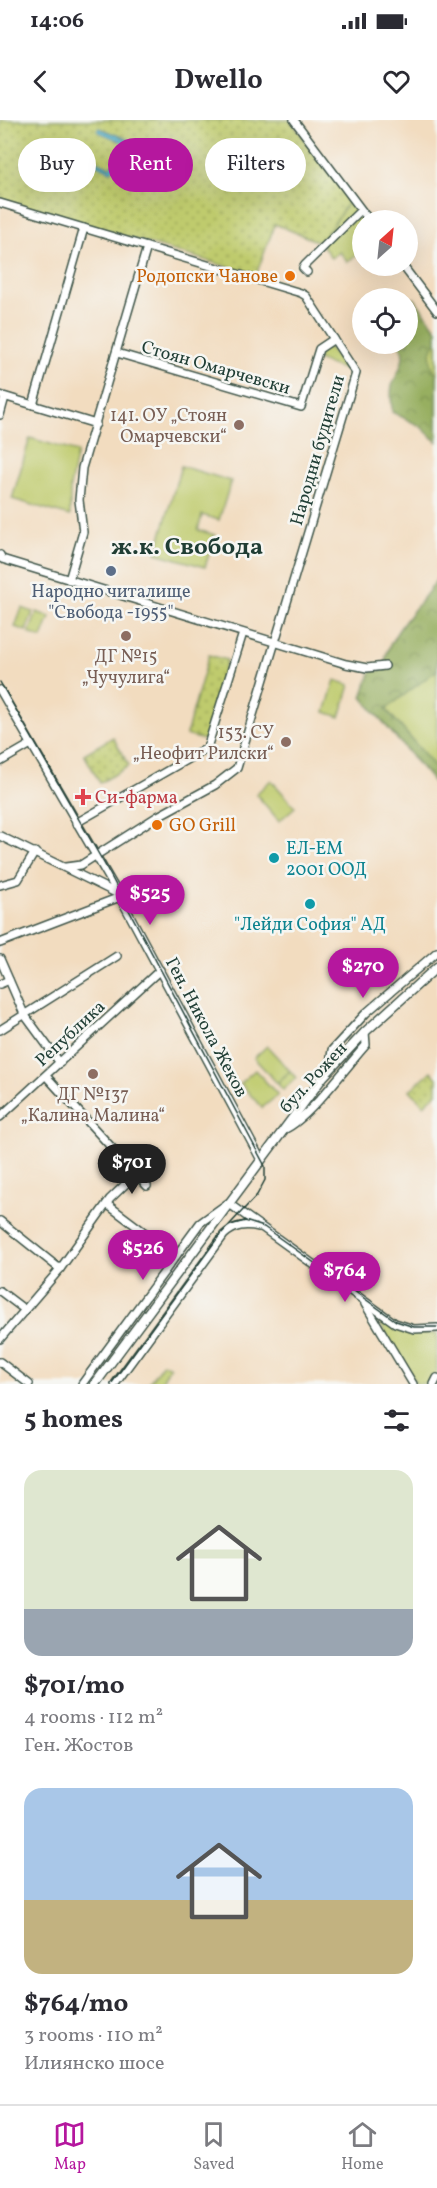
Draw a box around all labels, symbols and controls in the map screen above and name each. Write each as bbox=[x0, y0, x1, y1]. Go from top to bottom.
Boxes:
text: 14:06 bbox=[30, 6, 84, 37]
text: Dwello bbox=[174, 62, 263, 100]
icon: back bbox=[24, 65, 57, 98]
icon: heart bbox=[380, 65, 413, 98]
chip: Buy bbox=[18, 138, 96, 192]
chip: Rent bbox=[108, 138, 193, 192]
chip: Filters bbox=[205, 138, 306, 192]
north arrow bbox=[352, 210, 418, 276]
map controls bbox=[352, 210, 418, 354]
place label: Родопски Чанове bbox=[136, 265, 278, 290]
marker: Родопски Чанове bbox=[283, 269, 297, 283]
button: locate bbox=[352, 288, 418, 354]
street label: Стоян Омарчевски bbox=[138, 335, 293, 402]
street label: Народни будители bbox=[285, 372, 352, 529]
place label: 141. ОУ „Стоян Омарчевски“ bbox=[110, 404, 227, 450]
marker: 141. ОУ „Стоян Омарчевски“ bbox=[232, 418, 246, 432]
district label: ж.к. Свобода bbox=[111, 531, 263, 565]
marker: Народно читалище "Свобода -1955" bbox=[104, 564, 118, 578]
place label: Народно читалище "Свобода -1955" bbox=[31, 580, 191, 626]
marker: ДГ №15 „Чучулига“ bbox=[119, 629, 133, 643]
place label: ДГ №15 „Чучулига“ bbox=[82, 645, 170, 691]
place label: 153. СУ „Неофит Рилски“ bbox=[133, 721, 274, 767]
marker: 153. СУ „Неофит Рилски“ bbox=[279, 735, 293, 749]
place label: Си-фарма bbox=[95, 786, 178, 811]
marker: Си-фарма bbox=[76, 790, 90, 804]
place label: GO Grill bbox=[169, 814, 236, 839]
marker: GO Grill bbox=[150, 818, 164, 832]
place label: ЕЛ-ЕМ 2001 ООД bbox=[286, 837, 367, 883]
marker: ЕЛ-ЕМ 2001 ООД bbox=[267, 851, 281, 865]
pin: $525 bbox=[114, 875, 186, 926]
text: $525 bbox=[130, 880, 170, 908]
marker: "Лейди София" АД bbox=[303, 897, 317, 911]
place label: "Лейди София" АД bbox=[234, 913, 386, 938]
pin: $270 bbox=[327, 948, 399, 999]
street label: Ген. Никола Жеков bbox=[158, 953, 253, 1102]
text: $270 bbox=[342, 953, 384, 981]
street label: Република bbox=[30, 995, 112, 1073]
street label: бул. Рожен bbox=[275, 1037, 354, 1119]
marker: ДГ №137 „Калина Малина“ bbox=[86, 1067, 100, 1081]
place label: ДГ №137 „Калина Малина“ bbox=[21, 1083, 165, 1129]
pin: $701 bbox=[96, 1144, 168, 1195]
text: $701 bbox=[112, 1149, 152, 1177]
pin: $526 bbox=[107, 1230, 179, 1281]
text: $526 bbox=[122, 1235, 164, 1263]
pin: $764 bbox=[309, 1252, 381, 1303]
text: $764 bbox=[323, 1257, 367, 1285]
text: 5 homes bbox=[24, 1402, 123, 1438]
icon: filters bbox=[380, 1404, 413, 1437]
icon: home bbox=[165, 1509, 273, 1617]
text: $701/mo bbox=[24, 1668, 125, 1704]
text: 4 rooms · 112 m² bbox=[24, 1704, 163, 1732]
text: Ген. Жостов bbox=[24, 1732, 133, 1760]
icon: home bbox=[165, 1827, 273, 1935]
text: $764/mo bbox=[24, 1986, 128, 2022]
text: 3 rooms · 110 m² bbox=[24, 2022, 163, 2050]
text: Илиянско шосе bbox=[24, 2050, 164, 2078]
tab: Map bbox=[53, 2118, 86, 2176]
tab: Saved bbox=[193, 2118, 234, 2176]
tab: Home bbox=[341, 2118, 384, 2176]

